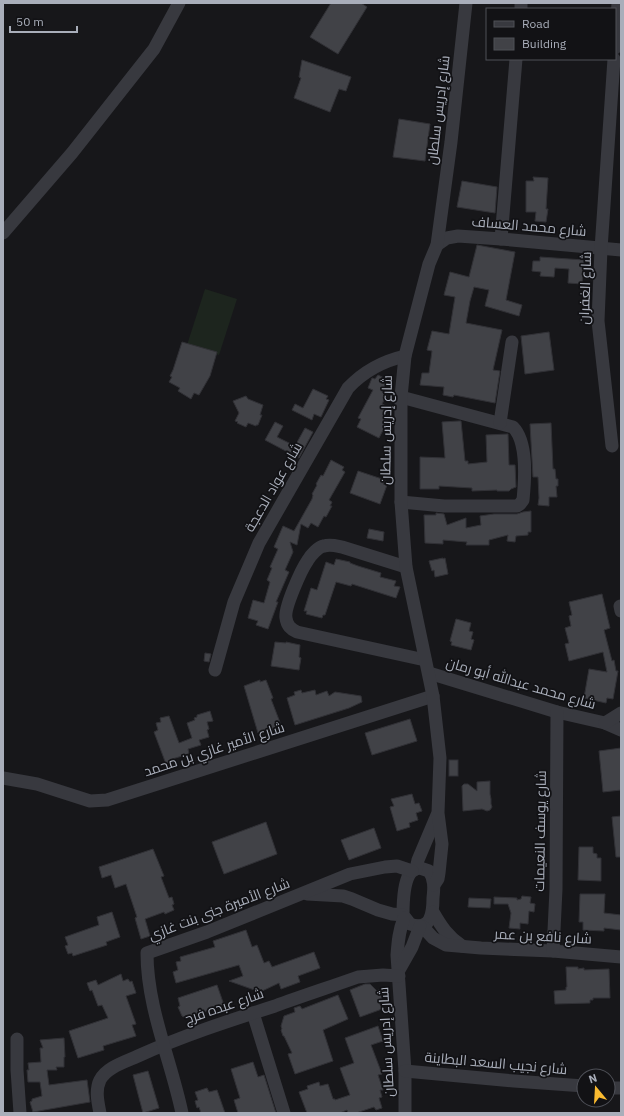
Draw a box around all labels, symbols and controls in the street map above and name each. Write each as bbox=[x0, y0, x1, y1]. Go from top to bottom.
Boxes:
scale bar bbox=[10, 8, 77, 34]
legend bbox=[486, 8, 616, 60]
text: 50 m bbox=[16, 14, 44, 29]
text: Road bbox=[522, 16, 550, 31]
text: Building bbox=[522, 36, 567, 51]
street label: شارع إدريس سلطان bbox=[422, 54, 454, 166]
street label: شارع محمد العساف bbox=[471, 212, 587, 240]
street label: شارع الغفران bbox=[575, 251, 595, 325]
street label: شارع إدريس سلطان bbox=[376, 375, 396, 485]
street label: شارع عواد الدعجة bbox=[240, 439, 306, 535]
street label: شارع محمد عبدالله أبو رمان bbox=[444, 653, 598, 713]
street label: شارع الأمير غازي بن محمد bbox=[141, 718, 288, 783]
street label: شارع يوسف النعيمات bbox=[530, 770, 550, 892]
street label: شارع الأميرة جنى بنت غازي bbox=[146, 874, 293, 947]
street label: شارع نافع بن عمر bbox=[493, 924, 592, 948]
street label: شارع عبده فرج bbox=[182, 984, 266, 1028]
street label: شارع إدريس سلطان bbox=[374, 987, 398, 1097]
street label: شارع نجيب السعد البطاينة bbox=[424, 1048, 568, 1078]
north arrow bbox=[576, 1068, 616, 1108]
text: N bbox=[587, 1071, 599, 1086]

